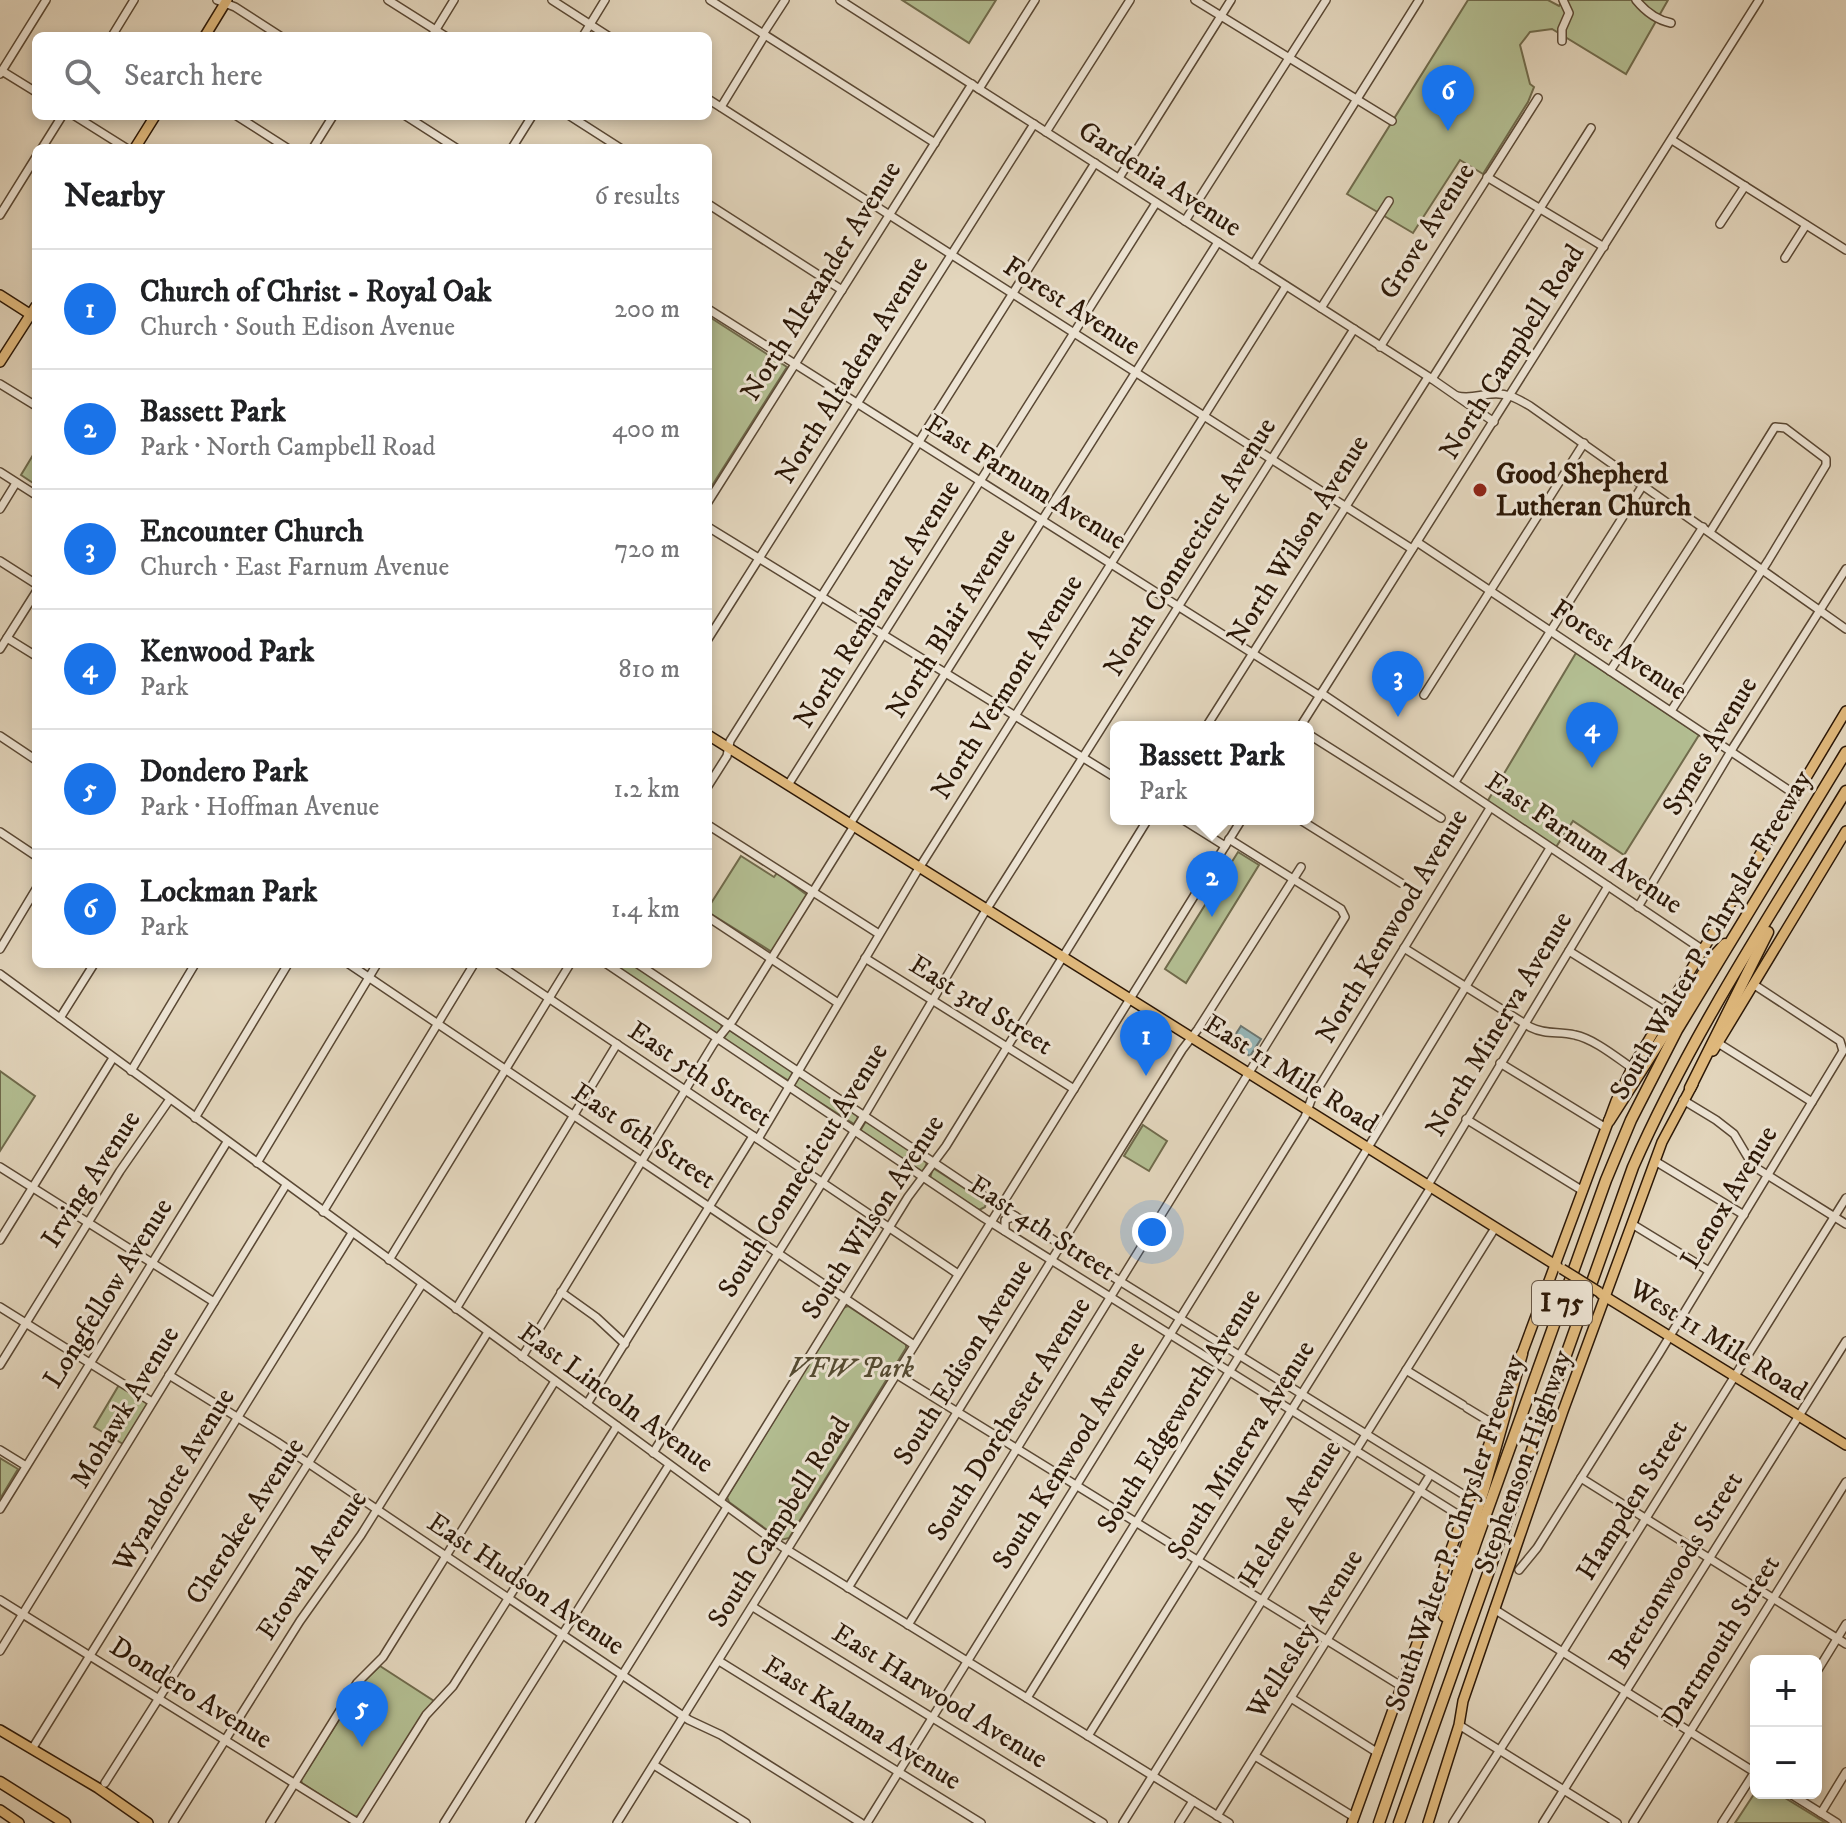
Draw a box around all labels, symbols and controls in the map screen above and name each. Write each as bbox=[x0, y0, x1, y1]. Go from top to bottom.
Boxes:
search box bbox=[32, 32, 712, 120]
icon: search bbox=[60, 54, 104, 98]
text: Search here bbox=[124, 58, 263, 95]
pin: 6 bbox=[1422, 65, 1474, 131]
street label: Gardenia Avenue bbox=[1072, 113, 1248, 245]
street label: North Alexander Avenue bbox=[733, 154, 909, 408]
street label: Grove Avenue bbox=[1371, 156, 1483, 306]
text: Nearby bbox=[64, 175, 165, 217]
text: 6 results bbox=[594, 180, 680, 213]
street label: North Campbell Road bbox=[1432, 238, 1592, 466]
street label: Forest Avenue bbox=[997, 249, 1147, 363]
street label: North Altadena Avenue bbox=[768, 250, 936, 490]
text: Church of Christ - Royal Oak bbox=[140, 274, 492, 311]
text: 1 bbox=[85, 293, 95, 326]
text: 200 m bbox=[614, 293, 680, 326]
text: Church · South Edison Avenue bbox=[140, 311, 455, 344]
text: Bassett Park bbox=[140, 394, 286, 431]
street label: East Farnum Avenue bbox=[919, 406, 1133, 558]
street label: North Connecticut Avenue bbox=[1096, 411, 1284, 683]
text: 2 bbox=[84, 413, 96, 446]
text: 400 m bbox=[612, 413, 680, 446]
street label: North Wilson Avenue bbox=[1219, 428, 1377, 652]
text: Park · North Campbell Road bbox=[140, 431, 435, 464]
place label: Good Shepherd Lutheran Church bbox=[1496, 457, 1692, 524]
street label: North Rembrandt Avenue bbox=[786, 473, 968, 735]
marker: Good Shepherd Lutheran Church bbox=[1471, 481, 1489, 499]
text: Encounter Church bbox=[140, 514, 364, 551]
street label: North Blair Avenue bbox=[878, 521, 1024, 725]
text: 3 bbox=[85, 533, 95, 566]
text: 720 m bbox=[614, 533, 680, 566]
text: Church · East Farnum Avenue bbox=[140, 551, 449, 584]
street label: North Vermont Avenue bbox=[924, 568, 1090, 806]
street label: Forest Avenue bbox=[1544, 592, 1694, 708]
text: Kenwood Park bbox=[140, 634, 315, 671]
pin: 3 bbox=[1372, 651, 1424, 717]
text: 4 bbox=[83, 653, 97, 686]
text: 810 m bbox=[618, 653, 680, 686]
street label: Symes Avenue bbox=[1655, 670, 1765, 822]
text: Park bbox=[140, 671, 189, 704]
pin: 4 bbox=[1566, 702, 1618, 768]
popup bbox=[1110, 721, 1314, 825]
text: Bassett Park bbox=[1139, 738, 1285, 775]
text: Dondero Park bbox=[140, 754, 308, 791]
street label: South Walter P. Chrysler Freeway bbox=[1602, 763, 1820, 1106]
street label: East Farnum Avenue bbox=[1479, 764, 1689, 922]
text: 5 bbox=[84, 773, 96, 806]
text: 1.2 km bbox=[614, 773, 680, 806]
text: Park bbox=[1139, 775, 1188, 808]
text: Park · Hoffman Avenue bbox=[140, 791, 379, 824]
street label: North Kenwood Avenue bbox=[1308, 802, 1476, 1050]
pin: 2 bbox=[1186, 851, 1238, 917]
text: Lockman Park bbox=[140, 874, 317, 911]
text: 6 bbox=[83, 893, 97, 926]
text: 1.4 km bbox=[611, 893, 680, 926]
street label: North Minerva Avenue bbox=[1418, 905, 1580, 1143]
text: Park bbox=[140, 911, 189, 944]
street label: East 3rd Street bbox=[903, 947, 1059, 1063]
street label: East 11 Mile Road bbox=[1197, 1006, 1385, 1142]
pin: 1 bbox=[1120, 1010, 1172, 1076]
street label: East 5th Street bbox=[621, 1013, 779, 1135]
street label: South Connecticut Avenue bbox=[710, 1036, 896, 1304]
street label: East 6th Street bbox=[565, 1075, 723, 1197]
street label: Irving Avenue bbox=[34, 1104, 148, 1254]
street label: South Wilson Avenue bbox=[794, 1108, 952, 1326]
street label: Lenox Avenue bbox=[1673, 1119, 1785, 1275]
street label: East 4th Street bbox=[962, 1168, 1122, 1288]
street label: Longfellow Avenue bbox=[36, 1192, 180, 1394]
your location bbox=[1132, 1212, 1172, 1252]
street label: South Edison Avenue bbox=[885, 1252, 1041, 1472]
street label: West 11 Mile Road bbox=[1622, 1271, 1814, 1409]
road number: I 75 bbox=[1532, 1281, 1592, 1325]
street label: South Edgeworth Avenue bbox=[1089, 1282, 1269, 1540]
street label: South Dorchester Avenue bbox=[920, 1290, 1098, 1548]
street label: East Lincoln Avenue bbox=[511, 1315, 721, 1481]
street label: Mohawk Avenue bbox=[63, 1319, 187, 1495]
street label: South Kenwood Avenue bbox=[985, 1334, 1153, 1576]
street label: South Minerva Avenue bbox=[1159, 1334, 1323, 1566]
street label: Stephenson Highway bbox=[1466, 1345, 1580, 1579]
street label: South Walter P. Chrysler Freeway bbox=[1377, 1349, 1533, 1716]
park label: VFW Park bbox=[788, 1351, 914, 1386]
street label: Wyandotte Avenue bbox=[105, 1382, 243, 1579]
street label: South Campbell Road bbox=[700, 1410, 858, 1634]
street label: Hampden Street bbox=[1569, 1413, 1695, 1587]
street label: Cherokee Avenue bbox=[178, 1431, 312, 1611]
street label: Helene Avenue bbox=[1231, 1434, 1349, 1594]
street label: Brettonwoods Street bbox=[1601, 1465, 1751, 1675]
street label: Etowah Avenue bbox=[249, 1483, 375, 1647]
street label: East Hudson Avenue bbox=[420, 1505, 632, 1663]
street label: Wellesley Avenue bbox=[1238, 1543, 1371, 1726]
street label: Dartmouth Street bbox=[1654, 1549, 1788, 1733]
street label: East Harwood Avenue bbox=[826, 1615, 1054, 1777]
street label: Dondero Avenue bbox=[103, 1629, 279, 1757]
street label: East Kalama Avenue bbox=[756, 1648, 968, 1798]
map controls bbox=[1750, 1655, 1822, 1799]
button: + bbox=[1750, 1655, 1822, 1727]
pin: 5 bbox=[336, 1681, 388, 1747]
button: − bbox=[1750, 1727, 1822, 1799]

